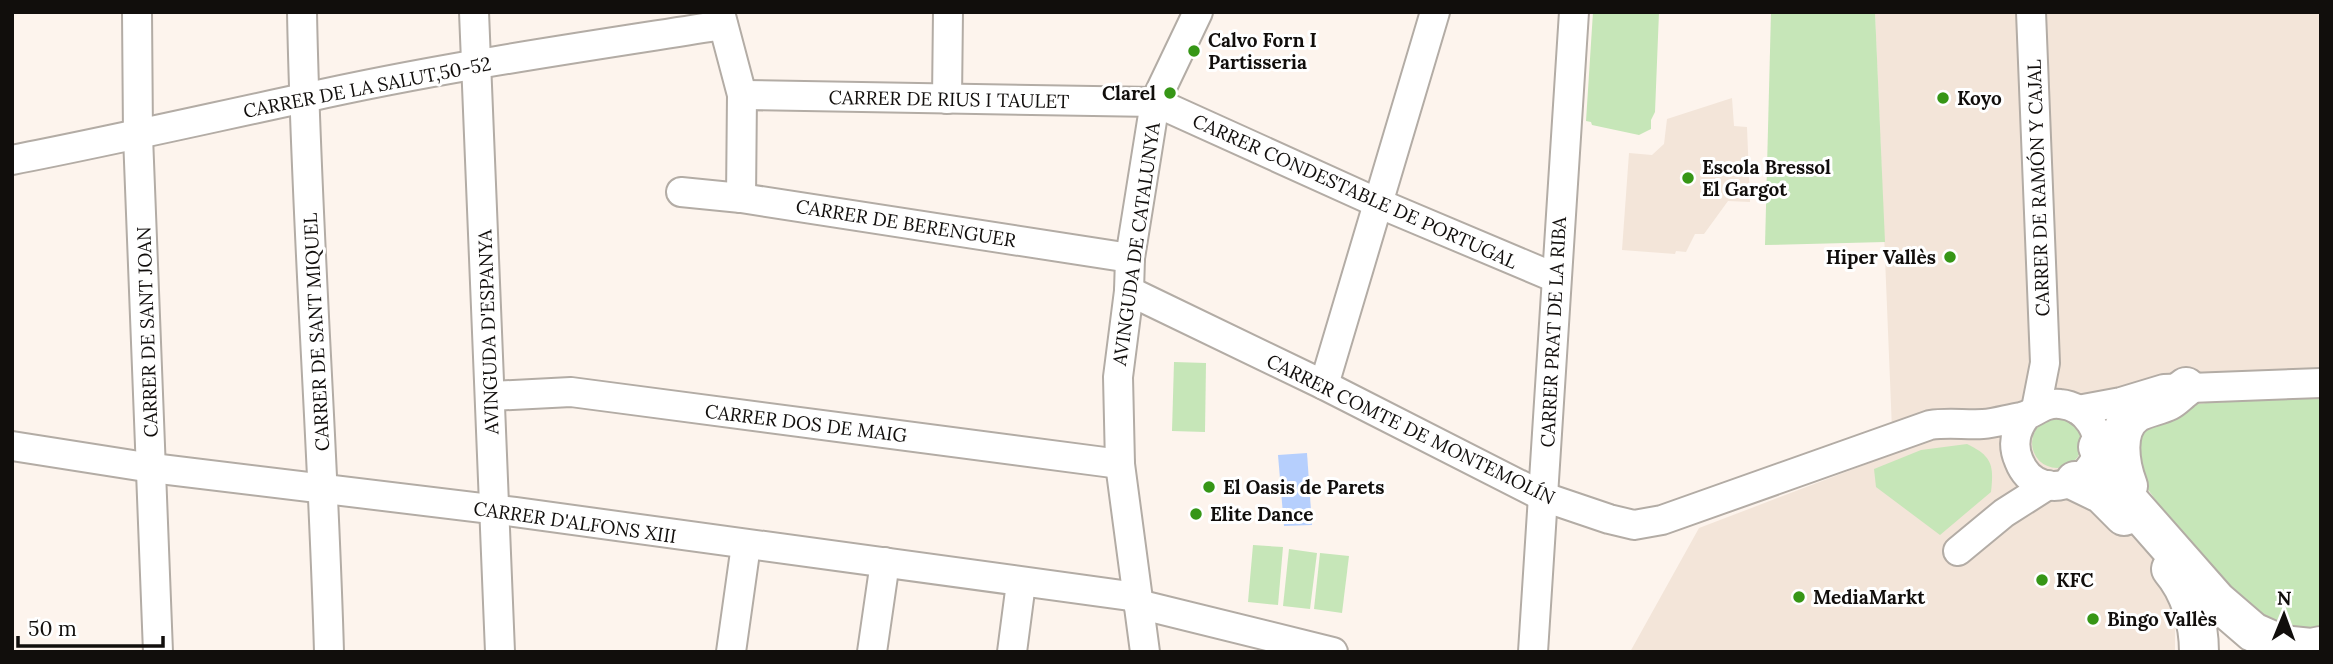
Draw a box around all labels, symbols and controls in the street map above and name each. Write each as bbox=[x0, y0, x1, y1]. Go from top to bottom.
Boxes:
place label: Calvo Forn I Partisseria bbox=[1208, 28, 1317, 74]
marker: Calvo Forn I Partisseria bbox=[1186, 43, 1202, 59]
street label: CARRER DE LA SALUT,50-52 bbox=[241, 51, 493, 123]
street label: CARRER DE RAMÓN Y CAJAL bbox=[2022, 59, 2054, 317]
place label: Clarel bbox=[1102, 81, 1156, 105]
street label: CARRER DE RIUS I TAULET bbox=[829, 85, 1069, 113]
marker: Clarel bbox=[1162, 85, 1178, 101]
place label: Koyo bbox=[1957, 86, 2002, 110]
marker: Koyo bbox=[1935, 90, 1951, 106]
street label: CARRER CONDESTABLE DE PORTUGAL bbox=[1189, 108, 1521, 274]
street label: AVINGUDA DE CATALUNYA bbox=[1107, 120, 1165, 368]
place label: Escola Bressol El Gargot bbox=[1702, 155, 1831, 201]
marker: Escola Bressol El Gargot bbox=[1680, 170, 1696, 186]
street label: CARRER DE BERENGUER bbox=[794, 194, 1018, 252]
street label: CARRER DE SANT MIQUEL bbox=[298, 212, 334, 452]
street label: CARRER PRAT DE LA RIBA bbox=[1535, 215, 1571, 448]
street label: CARRER DE SANT JOAN bbox=[131, 226, 163, 438]
street label: AVINGUDA D'ESPANYA bbox=[472, 228, 504, 436]
place label: Hiper Vallès bbox=[1826, 245, 1936, 269]
marker: Hiper Vallès bbox=[1942, 249, 1958, 265]
street label: CARRER COMTE DE MONTEMOLÍN bbox=[1263, 349, 1559, 509]
street label: CARRER DOS DE MAIG bbox=[704, 399, 909, 447]
place label: El Oasis de Parets bbox=[1223, 475, 1385, 499]
marker: El Oasis de Parets bbox=[1201, 479, 1217, 495]
street label: CARRER D'ALFONS XIII bbox=[472, 496, 678, 548]
place label: Elite Dance bbox=[1210, 502, 1313, 526]
marker: Elite Dance bbox=[1188, 506, 1204, 522]
place label: KFC bbox=[2056, 568, 2093, 592]
marker: KFC bbox=[2034, 572, 2050, 588]
north arrow bbox=[2249, 580, 2319, 650]
place label: MediaMarkt bbox=[1813, 585, 1926, 609]
text: N bbox=[2277, 586, 2292, 610]
marker: MediaMarkt bbox=[1791, 589, 1807, 605]
scale bar bbox=[18, 604, 163, 648]
place label: Bingo Vallès bbox=[2107, 607, 2217, 631]
marker: Bingo Vallès bbox=[2085, 611, 2101, 627]
text: 50 m bbox=[28, 615, 77, 642]

